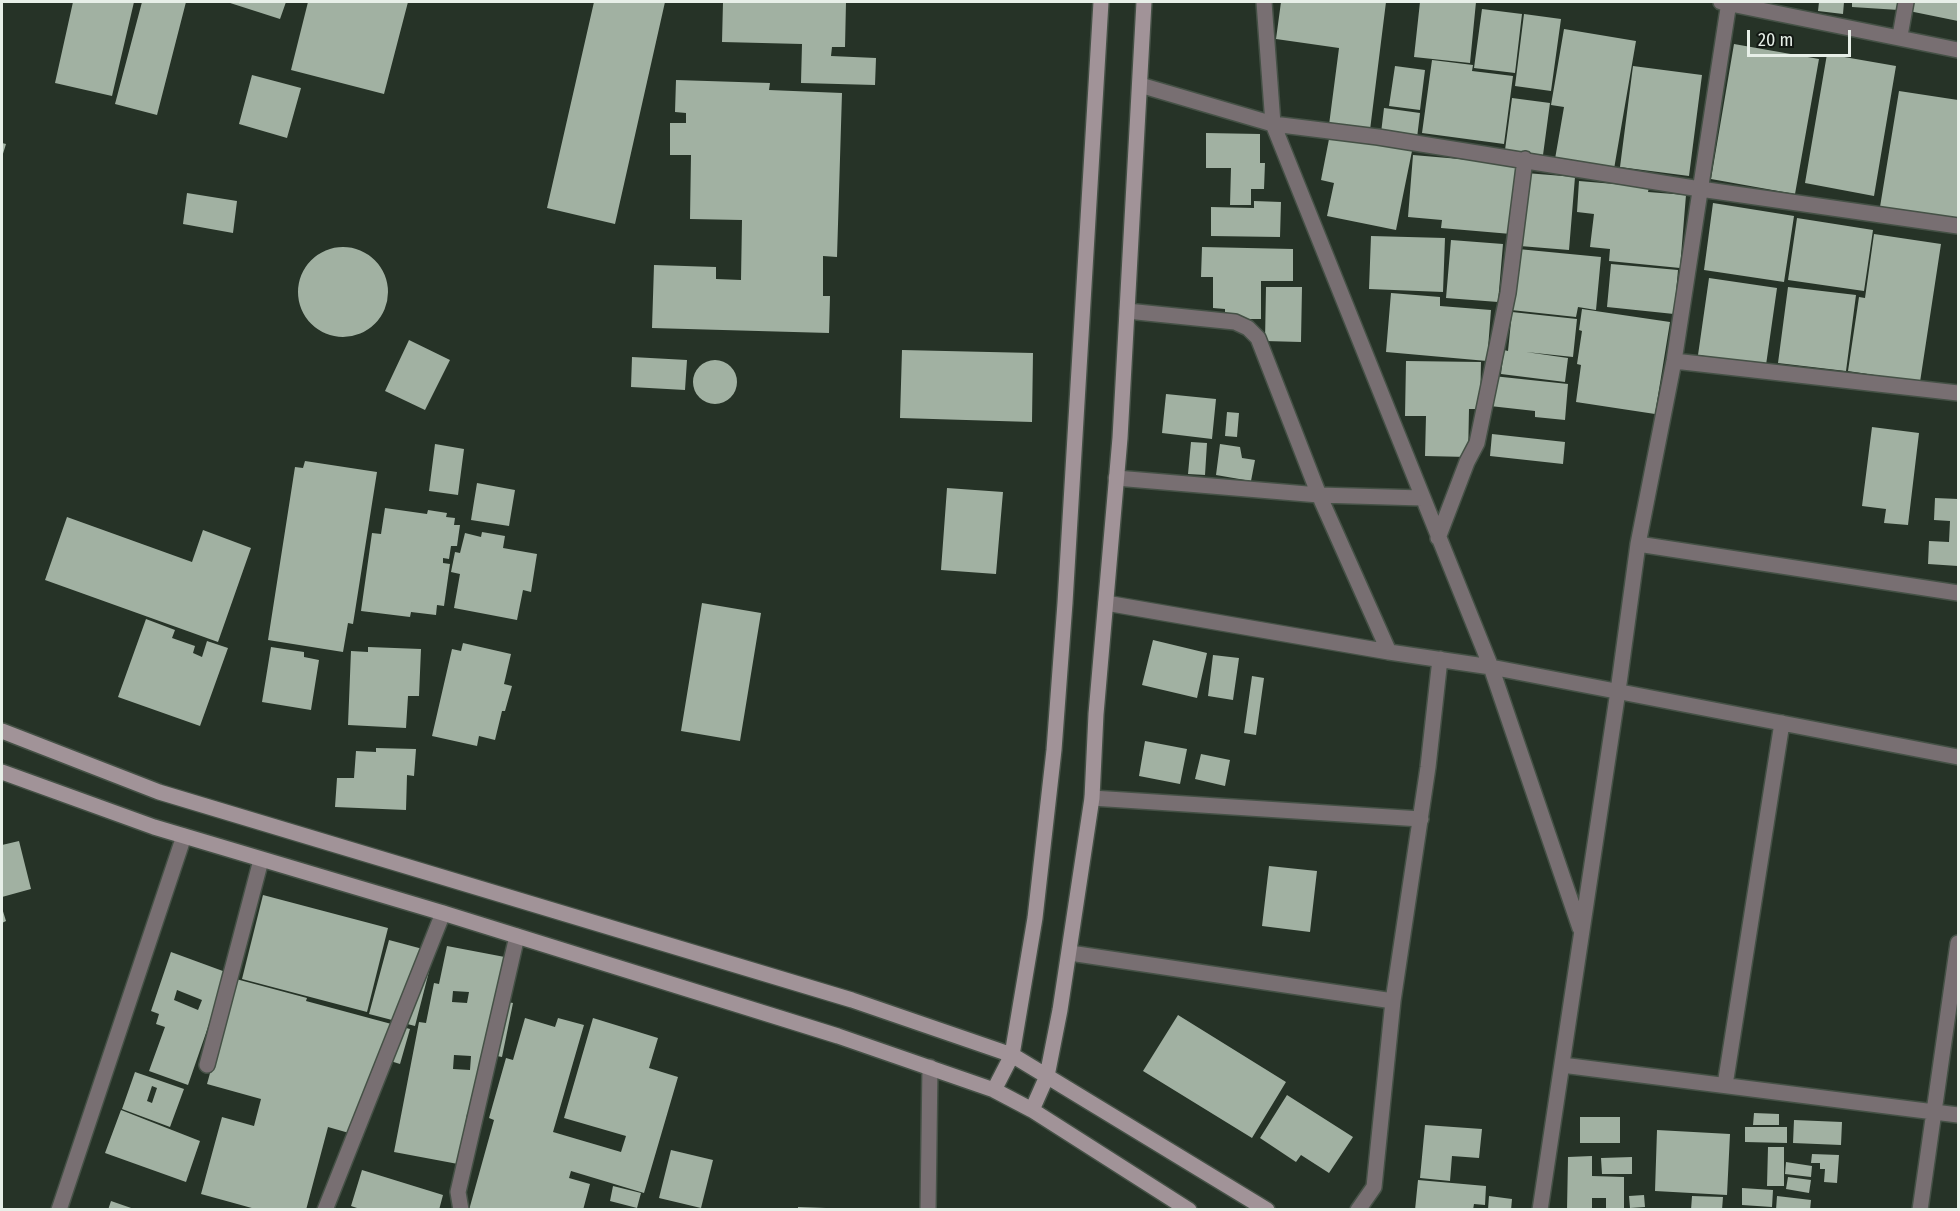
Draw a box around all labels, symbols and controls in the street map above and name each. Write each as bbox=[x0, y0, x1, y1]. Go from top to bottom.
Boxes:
scale bar bbox=[1750, 18, 1854, 56]
text: 20 m bbox=[1758, 29, 1793, 51]

